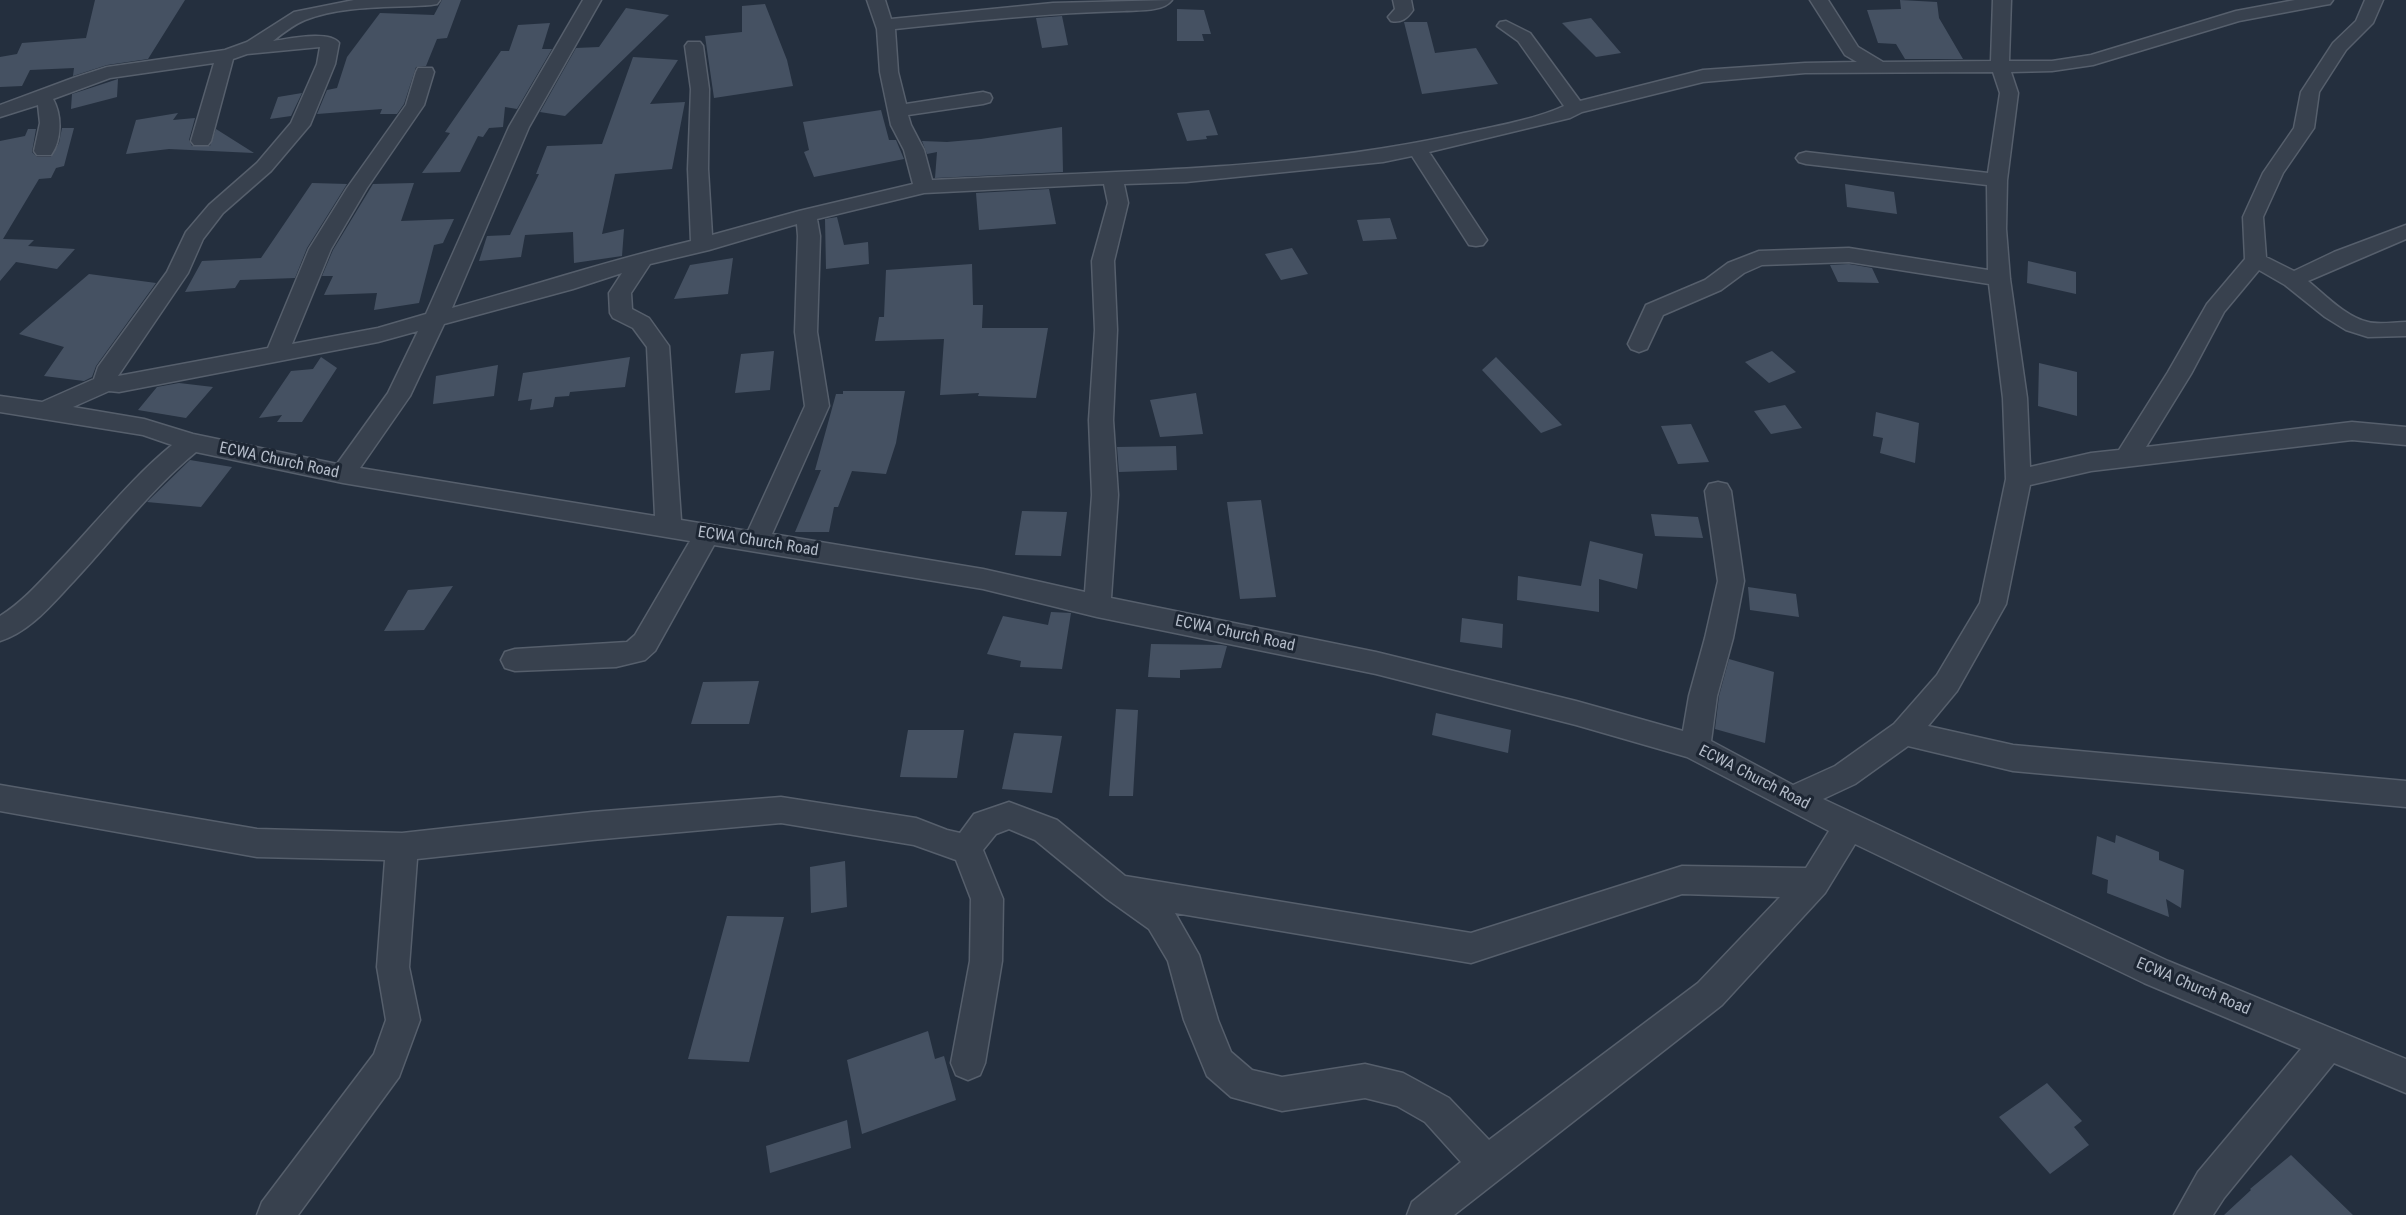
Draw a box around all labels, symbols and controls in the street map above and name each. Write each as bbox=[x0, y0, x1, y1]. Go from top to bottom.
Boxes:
street label: ECWA Church Road bbox=[217, 439, 341, 483]
street label: ECWA Church Road bbox=[696, 523, 820, 561]
street label: ECWA Church Road bbox=[1173, 612, 1297, 656]
street label: ECWA Church Road bbox=[1695, 742, 1813, 814]
street label: ECWA Church Road bbox=[2133, 954, 2253, 1020]

